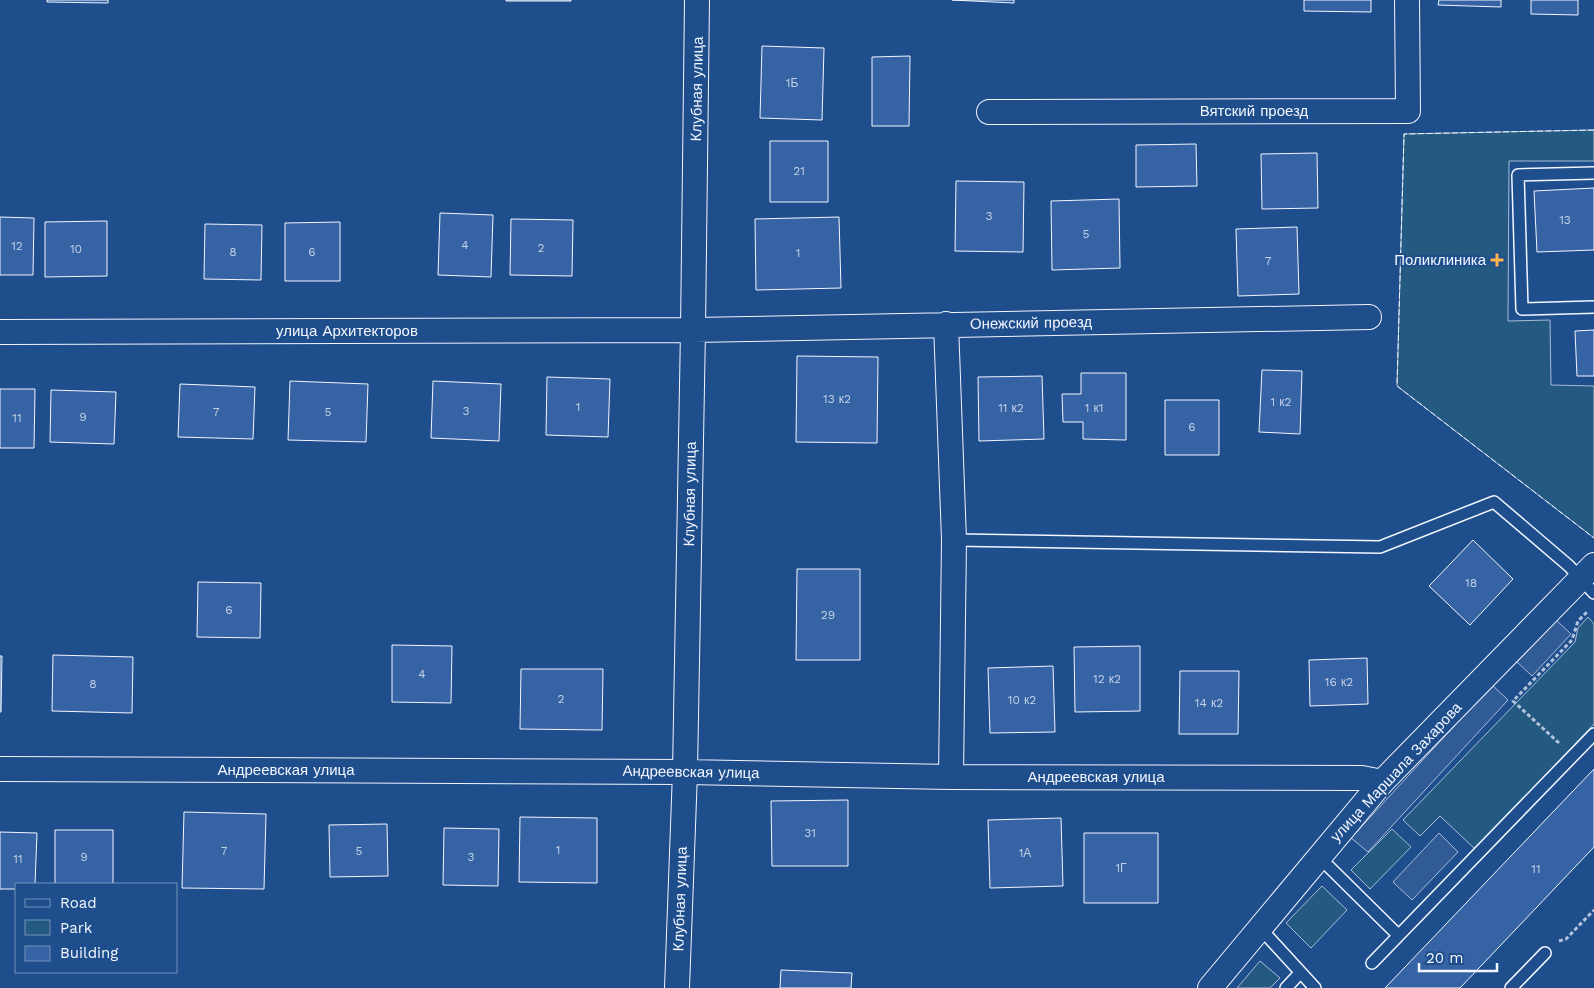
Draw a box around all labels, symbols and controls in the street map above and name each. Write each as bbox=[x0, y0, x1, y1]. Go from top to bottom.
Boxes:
street label: Клубная улица bbox=[687, 36, 707, 142]
house number: 1Б bbox=[786, 76, 798, 90]
street label: Вятский проезд bbox=[1200, 102, 1309, 120]
house number: 21 bbox=[793, 164, 805, 178]
house number: 3 bbox=[986, 209, 993, 223]
house number: 13 bbox=[1559, 213, 1571, 227]
house number: 5 bbox=[1083, 227, 1090, 241]
house number: 4 bbox=[461, 238, 469, 252]
house number: 12 bbox=[11, 239, 23, 253]
house number: 2 bbox=[538, 241, 545, 255]
house number: 10 bbox=[70, 242, 82, 256]
house number: 8 bbox=[229, 245, 237, 259]
house number: 6 bbox=[308, 245, 316, 259]
house number: 1 bbox=[796, 246, 800, 260]
place label: Поликлиника bbox=[1394, 251, 1487, 269]
marker: Поликлиника bbox=[1490, 253, 1504, 267]
house number: 7 bbox=[1265, 254, 1272, 268]
street label: Онежский проезд bbox=[970, 313, 1093, 333]
street label: улица Архитекторов bbox=[276, 322, 418, 340]
house number: 13 к2 bbox=[823, 392, 851, 406]
house number: 1 к2 bbox=[1270, 395, 1292, 409]
house number: 1 bbox=[576, 400, 580, 414]
house number: 11 к2 bbox=[998, 401, 1024, 415]
house number: 1 к1 bbox=[1085, 401, 1103, 415]
house number: 3 bbox=[463, 404, 470, 418]
house number: 7 bbox=[213, 405, 220, 419]
house number: 5 bbox=[325, 405, 332, 419]
house number: 9 bbox=[79, 410, 87, 424]
house number: 11 bbox=[12, 411, 22, 425]
house number: 6 bbox=[1188, 420, 1196, 434]
street label: Клубная улица bbox=[680, 441, 700, 547]
house number: 18 bbox=[1465, 576, 1477, 590]
house number: 6 bbox=[225, 603, 233, 617]
house number: 29 bbox=[821, 608, 835, 622]
house number: 4 bbox=[418, 667, 426, 681]
house number: 12 к2 bbox=[1093, 672, 1121, 686]
house number: 16 к2 bbox=[1325, 675, 1353, 689]
house number: 8 bbox=[89, 677, 97, 691]
house number: 2 bbox=[558, 692, 565, 706]
house number: 10 к2 bbox=[1008, 693, 1036, 707]
house number: 14 к2 bbox=[1195, 696, 1223, 710]
street label: улица Маршала Захарова bbox=[1327, 698, 1466, 845]
street label: Андреевская улица bbox=[217, 761, 355, 779]
street label: Андреевская улица bbox=[622, 762, 760, 782]
street label: Андреевская улица bbox=[1027, 768, 1165, 786]
house number: 31 bbox=[804, 826, 816, 840]
house number: 1 bbox=[556, 843, 560, 857]
house number: 7 bbox=[221, 844, 228, 858]
house number: 5 bbox=[356, 844, 363, 858]
street label: Клубная улица bbox=[669, 846, 691, 952]
house number: 1А bbox=[1019, 846, 1031, 860]
house number: 9 bbox=[80, 850, 88, 864]
house number: 3 bbox=[468, 850, 475, 864]
house number: 11 bbox=[13, 852, 23, 866]
house number: 1Г bbox=[1115, 861, 1127, 875]
house number: 11 bbox=[1531, 862, 1541, 876]
legend bbox=[15, 883, 178, 973]
text: Road bbox=[60, 894, 97, 912]
text: Park bbox=[60, 919, 93, 937]
scale bar bbox=[1419, 940, 1496, 972]
text: Building bbox=[60, 944, 118, 962]
text: 20 m bbox=[1426, 949, 1464, 967]

